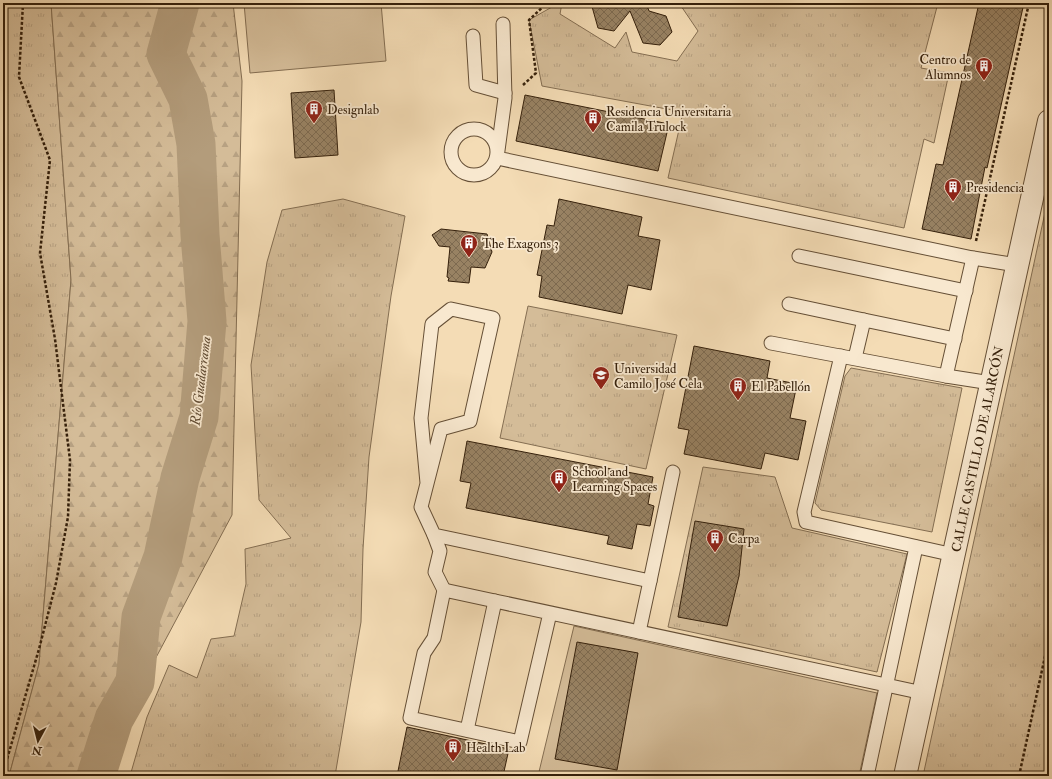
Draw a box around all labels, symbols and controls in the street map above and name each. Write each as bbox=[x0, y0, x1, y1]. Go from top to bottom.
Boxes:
place label: Centro de Alumnos bbox=[920, 52, 972, 83]
building icon: Centro de Alumnos bbox=[974, 56, 994, 81]
building icon: Designlab bbox=[304, 99, 324, 124]
place label: Designlab bbox=[327, 102, 379, 118]
place label: Residencia Universitaria Camila Trulock bbox=[606, 104, 732, 135]
building icon: Residencia Universitaria Camila Trulock bbox=[583, 108, 603, 133]
building icon: Presidencia bbox=[943, 177, 963, 202]
place label: Presidencia bbox=[966, 180, 1025, 196]
building icon: The Exagons 3 bbox=[459, 233, 479, 258]
place label: The Exagons 3 bbox=[482, 236, 559, 252]
water label: Río Guadarrama bbox=[186, 335, 214, 428]
street label: CALLE CASTILLO DE ALARCÓN bbox=[947, 344, 1008, 554]
place label: Universidad Camilo José Cela bbox=[614, 361, 703, 392]
school or university icon: Universidad Camilo José Cela bbox=[591, 365, 611, 390]
building icon: El Pabellón bbox=[728, 376, 748, 401]
place label: El Pabellón bbox=[751, 379, 811, 395]
place label: School and Learning Spaces bbox=[572, 464, 658, 496]
building icon: School and Learning Spaces bbox=[549, 468, 569, 493]
building icon: Carpa bbox=[705, 528, 725, 553]
place label: Carpa bbox=[728, 531, 760, 548]
north arrow bbox=[18, 721, 58, 761]
building icon: Health Lab bbox=[443, 737, 463, 762]
place label: Health Lab bbox=[466, 740, 525, 756]
text: N bbox=[30, 743, 44, 758]

